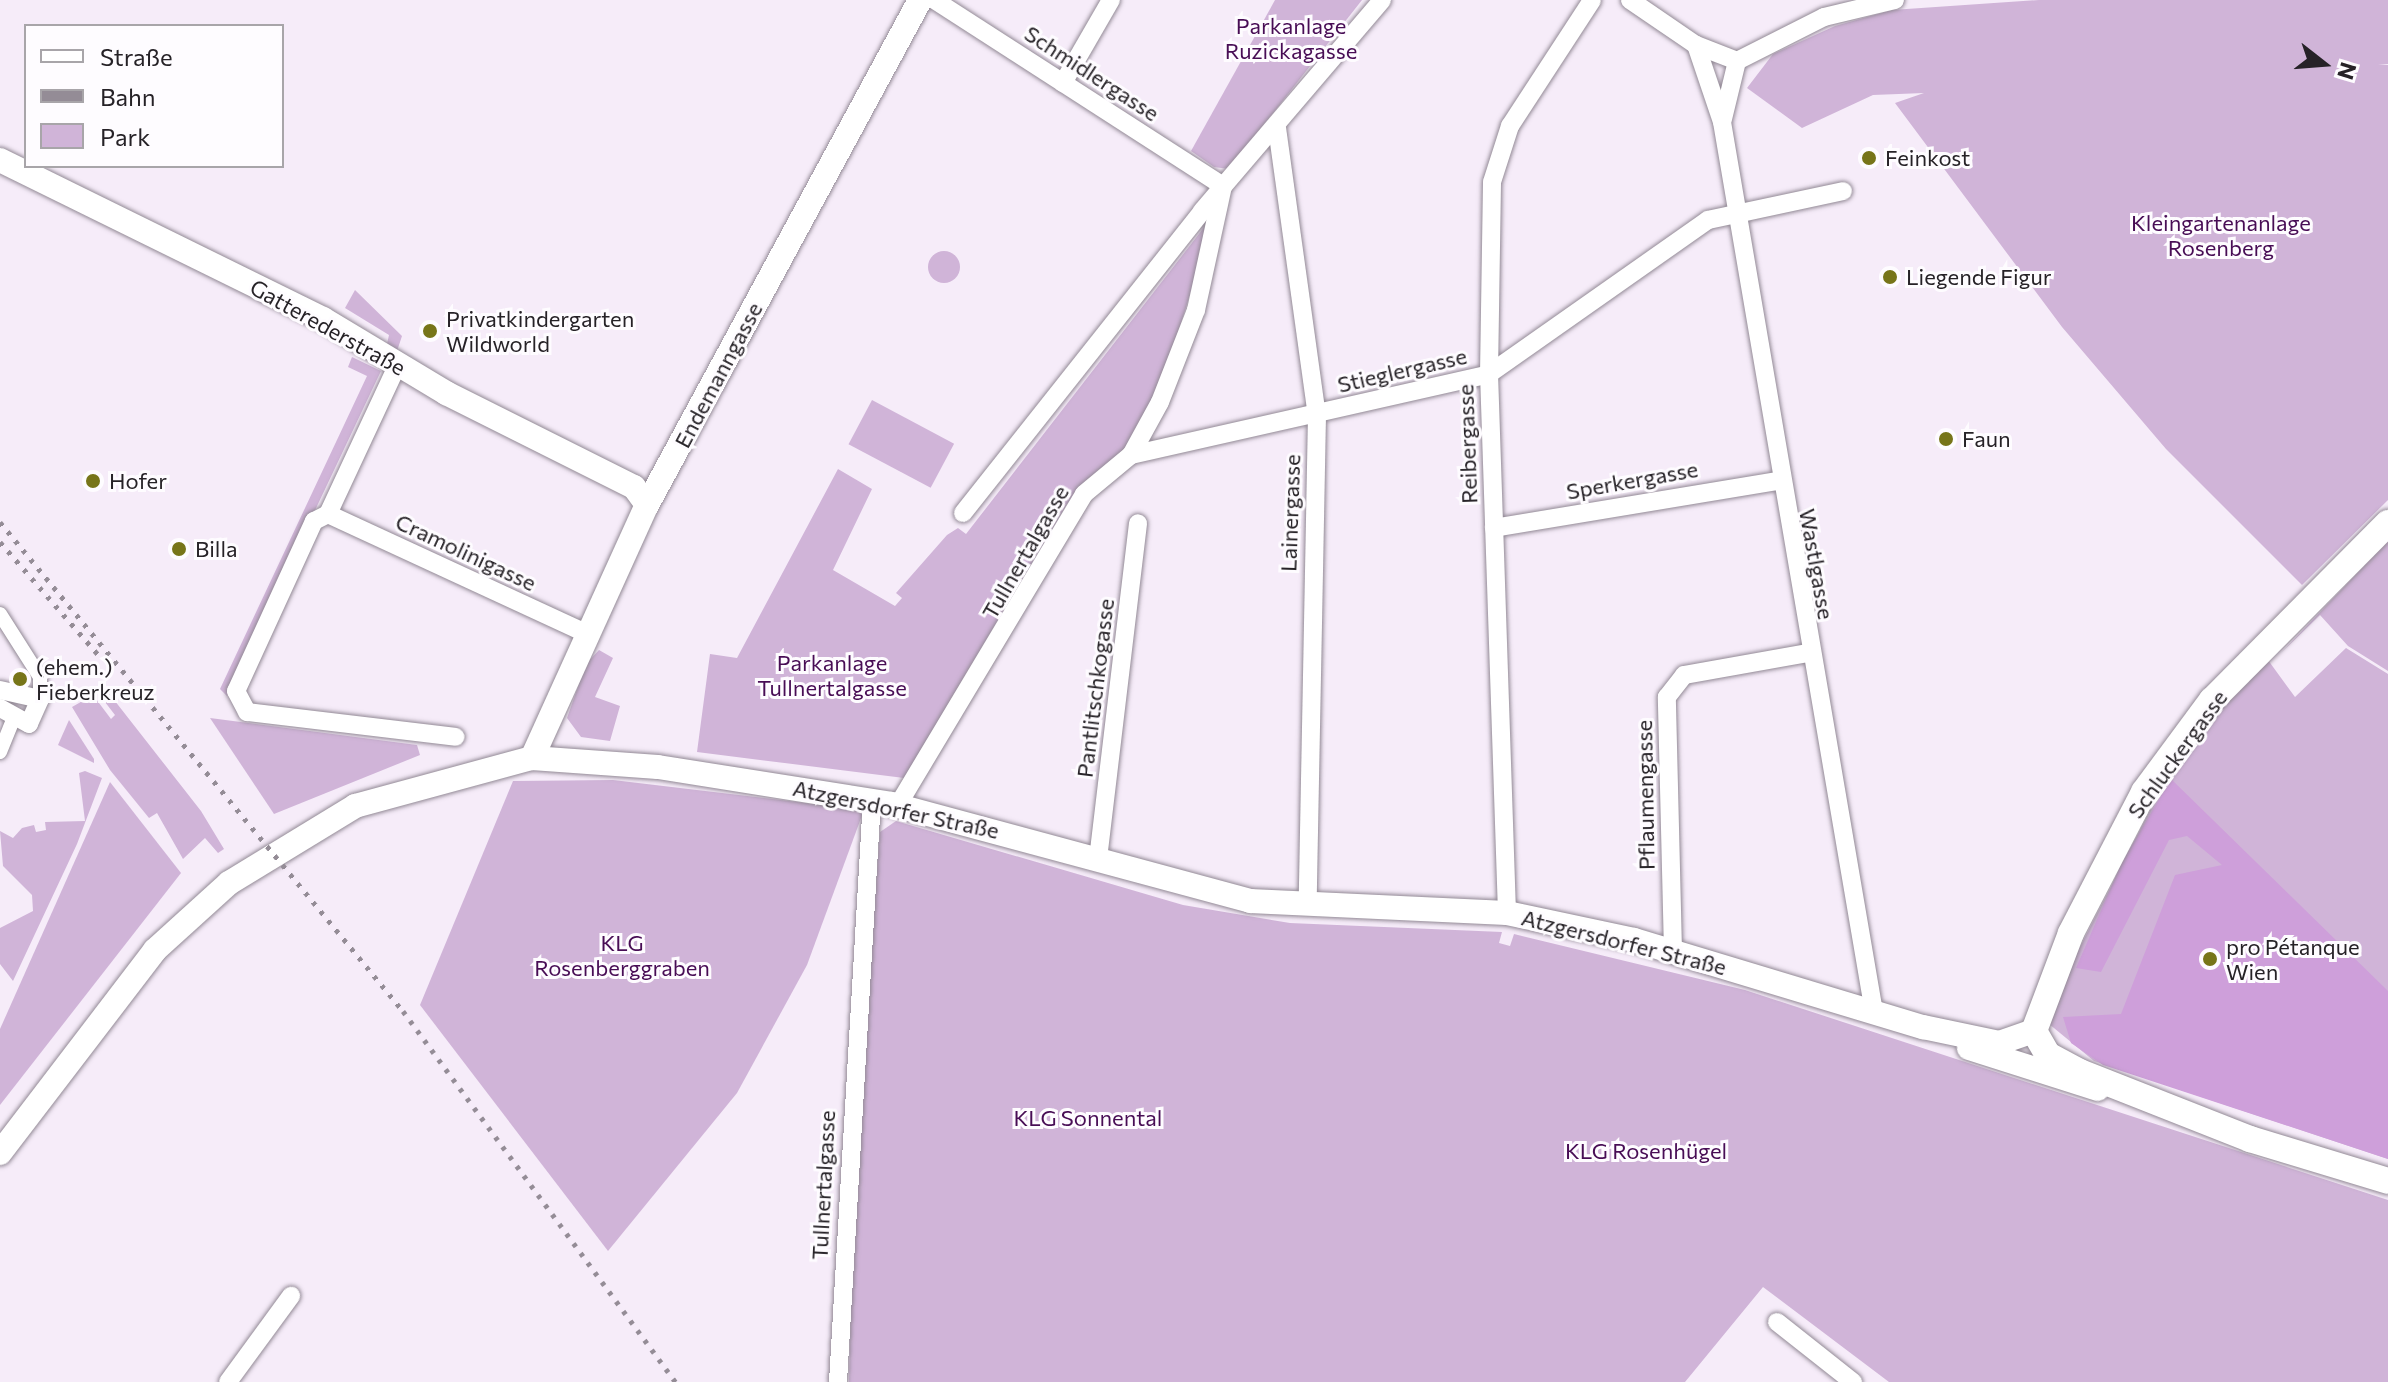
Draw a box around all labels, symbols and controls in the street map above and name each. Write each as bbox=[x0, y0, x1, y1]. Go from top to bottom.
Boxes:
park label: Parkanlage Ruzickagasse bbox=[1225, 12, 1357, 64]
street label: Schmidlergasse bbox=[1020, 20, 1164, 126]
legend bbox=[24, 24, 284, 168]
north arrow bbox=[2284, 24, 2364, 104]
text: Straße bbox=[100, 42, 173, 71]
text: N bbox=[2332, 59, 2363, 83]
text: Bahn bbox=[100, 82, 156, 111]
text: Park bbox=[100, 122, 150, 151]
place label: Feinkost bbox=[1885, 145, 1970, 171]
marker: Feinkost bbox=[1860, 149, 1878, 167]
park label: Kleingartenanlage Rosenberg bbox=[2131, 209, 2311, 260]
place label: Liegende Figur bbox=[1906, 264, 2052, 290]
marker: Liegende Figur bbox=[1881, 268, 1899, 286]
street label: Gatterederstraße bbox=[246, 273, 410, 381]
street label: Endemanngasse bbox=[669, 298, 767, 452]
place label: Privatkindergarten Wildworld bbox=[446, 305, 634, 356]
marker: Privatkindergarten Wildworld bbox=[421, 322, 439, 340]
street label: Stieglergasse bbox=[1335, 342, 1469, 398]
street label: Reibergasse bbox=[1452, 384, 1482, 504]
place label: Faun bbox=[1962, 426, 2011, 452]
marker: Faun bbox=[1937, 430, 1955, 448]
street label: Lainergasse bbox=[1275, 454, 1305, 572]
street label: Sperkergasse bbox=[1564, 455, 1700, 505]
place label: Hofer bbox=[109, 468, 167, 494]
marker: Hofer bbox=[84, 472, 102, 490]
street label: Tullnertalgasse bbox=[976, 481, 1074, 623]
street label: Wastlgasse bbox=[1794, 506, 1840, 622]
street label: Cramolinigasse bbox=[392, 508, 540, 596]
place label: Billa bbox=[195, 536, 238, 562]
marker: Billa bbox=[170, 540, 188, 558]
street label: Pantlitschkogasse bbox=[1071, 597, 1119, 779]
park label: Parkanlage Tullnertalgasse bbox=[757, 649, 907, 700]
place label: (ehem.) Fieberkreuz bbox=[36, 653, 154, 704]
marker: (ehem.) Fieberkreuz bbox=[11, 670, 29, 688]
street label: Schluckergasse bbox=[2122, 685, 2232, 823]
street label: Pflaumengasse bbox=[1630, 720, 1660, 870]
street label: Atzgersdorfer Straße bbox=[791, 774, 1001, 844]
street label: Atzgersdorfer Straße bbox=[1519, 904, 1729, 980]
park label: KLG Rosenberggraben bbox=[534, 929, 710, 980]
place label: pro Pétanque Wien bbox=[2226, 933, 2360, 984]
marker: pro Pétanque Wien bbox=[2201, 950, 2219, 968]
park label: KLG Sonnental bbox=[1014, 1105, 1162, 1131]
street label: Tullnertalgasse bbox=[806, 1110, 840, 1260]
park label: KLG Rosenhügel bbox=[1565, 1138, 1727, 1164]

